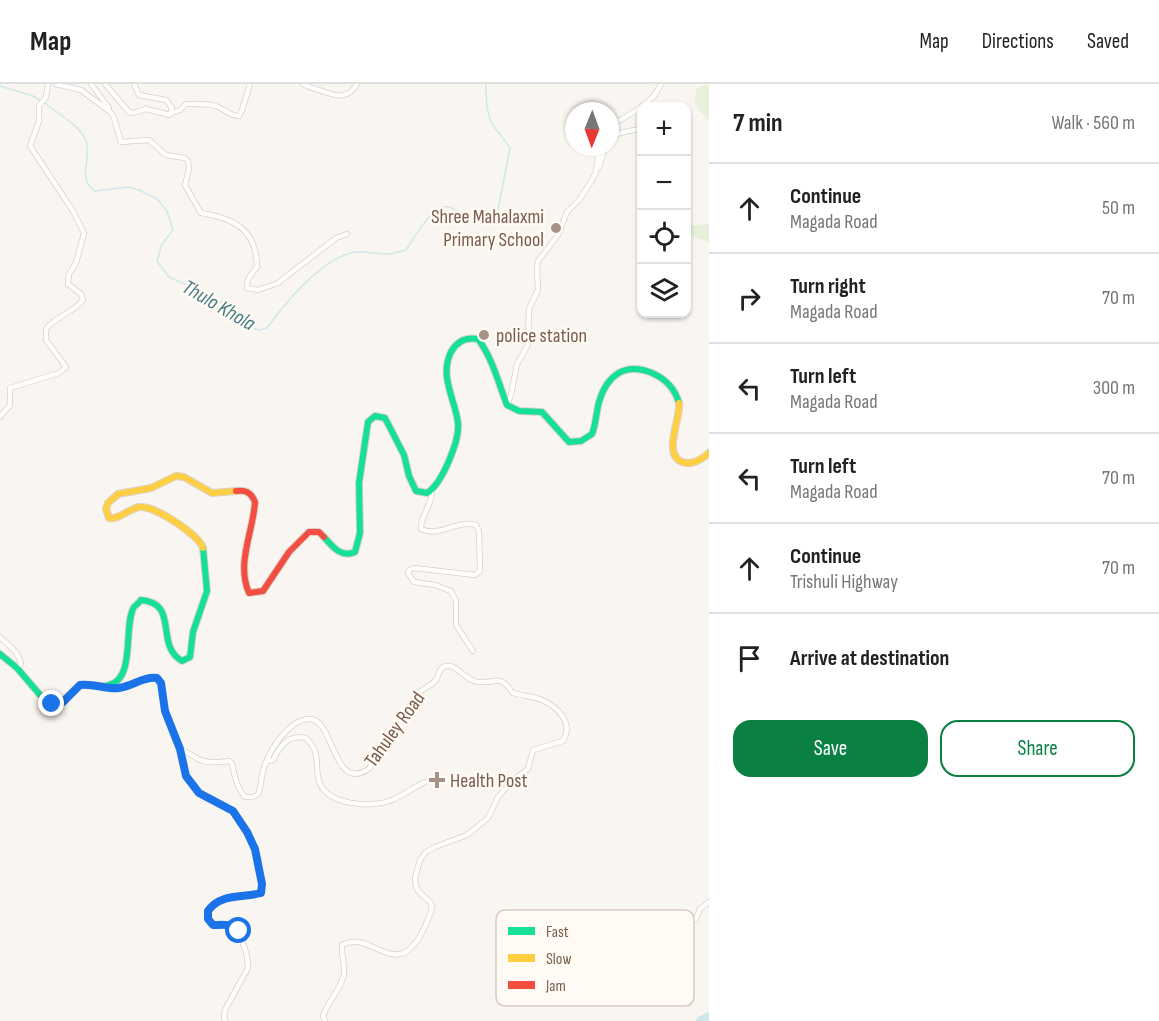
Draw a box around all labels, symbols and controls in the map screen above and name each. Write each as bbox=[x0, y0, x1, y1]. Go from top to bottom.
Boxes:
text: Map bbox=[30, 25, 71, 58]
text: Map bbox=[919, 29, 949, 54]
text: Directions bbox=[982, 29, 1054, 54]
text: Saved bbox=[1087, 29, 1129, 54]
north arrow bbox=[565, 102, 619, 156]
map controls bbox=[637, 102, 691, 318]
button: + bbox=[637, 102, 691, 156]
text: 7 min bbox=[733, 108, 782, 139]
text: Walk · 560 m bbox=[1051, 111, 1135, 135]
button: − bbox=[637, 156, 691, 210]
text: Continue bbox=[790, 183, 861, 210]
icon: ahead bbox=[733, 192, 766, 225]
text: 50 m bbox=[1102, 196, 1135, 220]
place label: Shree Mahalaxmi Primary School bbox=[431, 205, 544, 252]
button: locate bbox=[637, 210, 691, 264]
text: Magada Road bbox=[790, 210, 878, 234]
marker: Shree Mahalaxmi Primary School bbox=[549, 221, 563, 235]
button: layers bbox=[637, 264, 691, 318]
text: Turn right bbox=[790, 273, 866, 300]
water label: Thulo Khola bbox=[178, 275, 260, 337]
icon: right bbox=[733, 282, 766, 315]
text: 70 m bbox=[1102, 286, 1135, 310]
text: Magada Road bbox=[790, 300, 878, 324]
place label: police station bbox=[496, 324, 587, 348]
marker: police station bbox=[477, 328, 491, 342]
text: Turn left bbox=[790, 363, 856, 390]
icon: left bbox=[733, 372, 766, 405]
text: 300 m bbox=[1093, 376, 1135, 400]
text: Magada Road bbox=[790, 390, 878, 414]
text: Turn left bbox=[790, 453, 856, 480]
icon: left bbox=[733, 462, 766, 495]
text: 70 m bbox=[1102, 466, 1135, 490]
text: Magada Road bbox=[790, 480, 878, 504]
text: Continue bbox=[790, 543, 861, 570]
icon: ahead bbox=[733, 552, 766, 585]
text: 70 m bbox=[1102, 556, 1135, 580]
text: Trishuli Highway bbox=[790, 570, 898, 594]
icon: arrive bbox=[733, 642, 766, 675]
text: Arrive at destination bbox=[790, 645, 949, 672]
street label: Tahuley Road bbox=[359, 687, 430, 772]
route end bbox=[38, 690, 64, 716]
button: Save bbox=[733, 720, 928, 777]
button: Share bbox=[940, 720, 1135, 777]
place label: Health Post bbox=[450, 769, 527, 793]
marker: Health Post bbox=[428, 771, 446, 789]
legend bbox=[496, 910, 694, 1006]
route start bbox=[225, 917, 251, 943]
text: Fast bbox=[546, 923, 569, 942]
text: Slow bbox=[546, 950, 571, 969]
text: Jam bbox=[545, 977, 566, 996]

